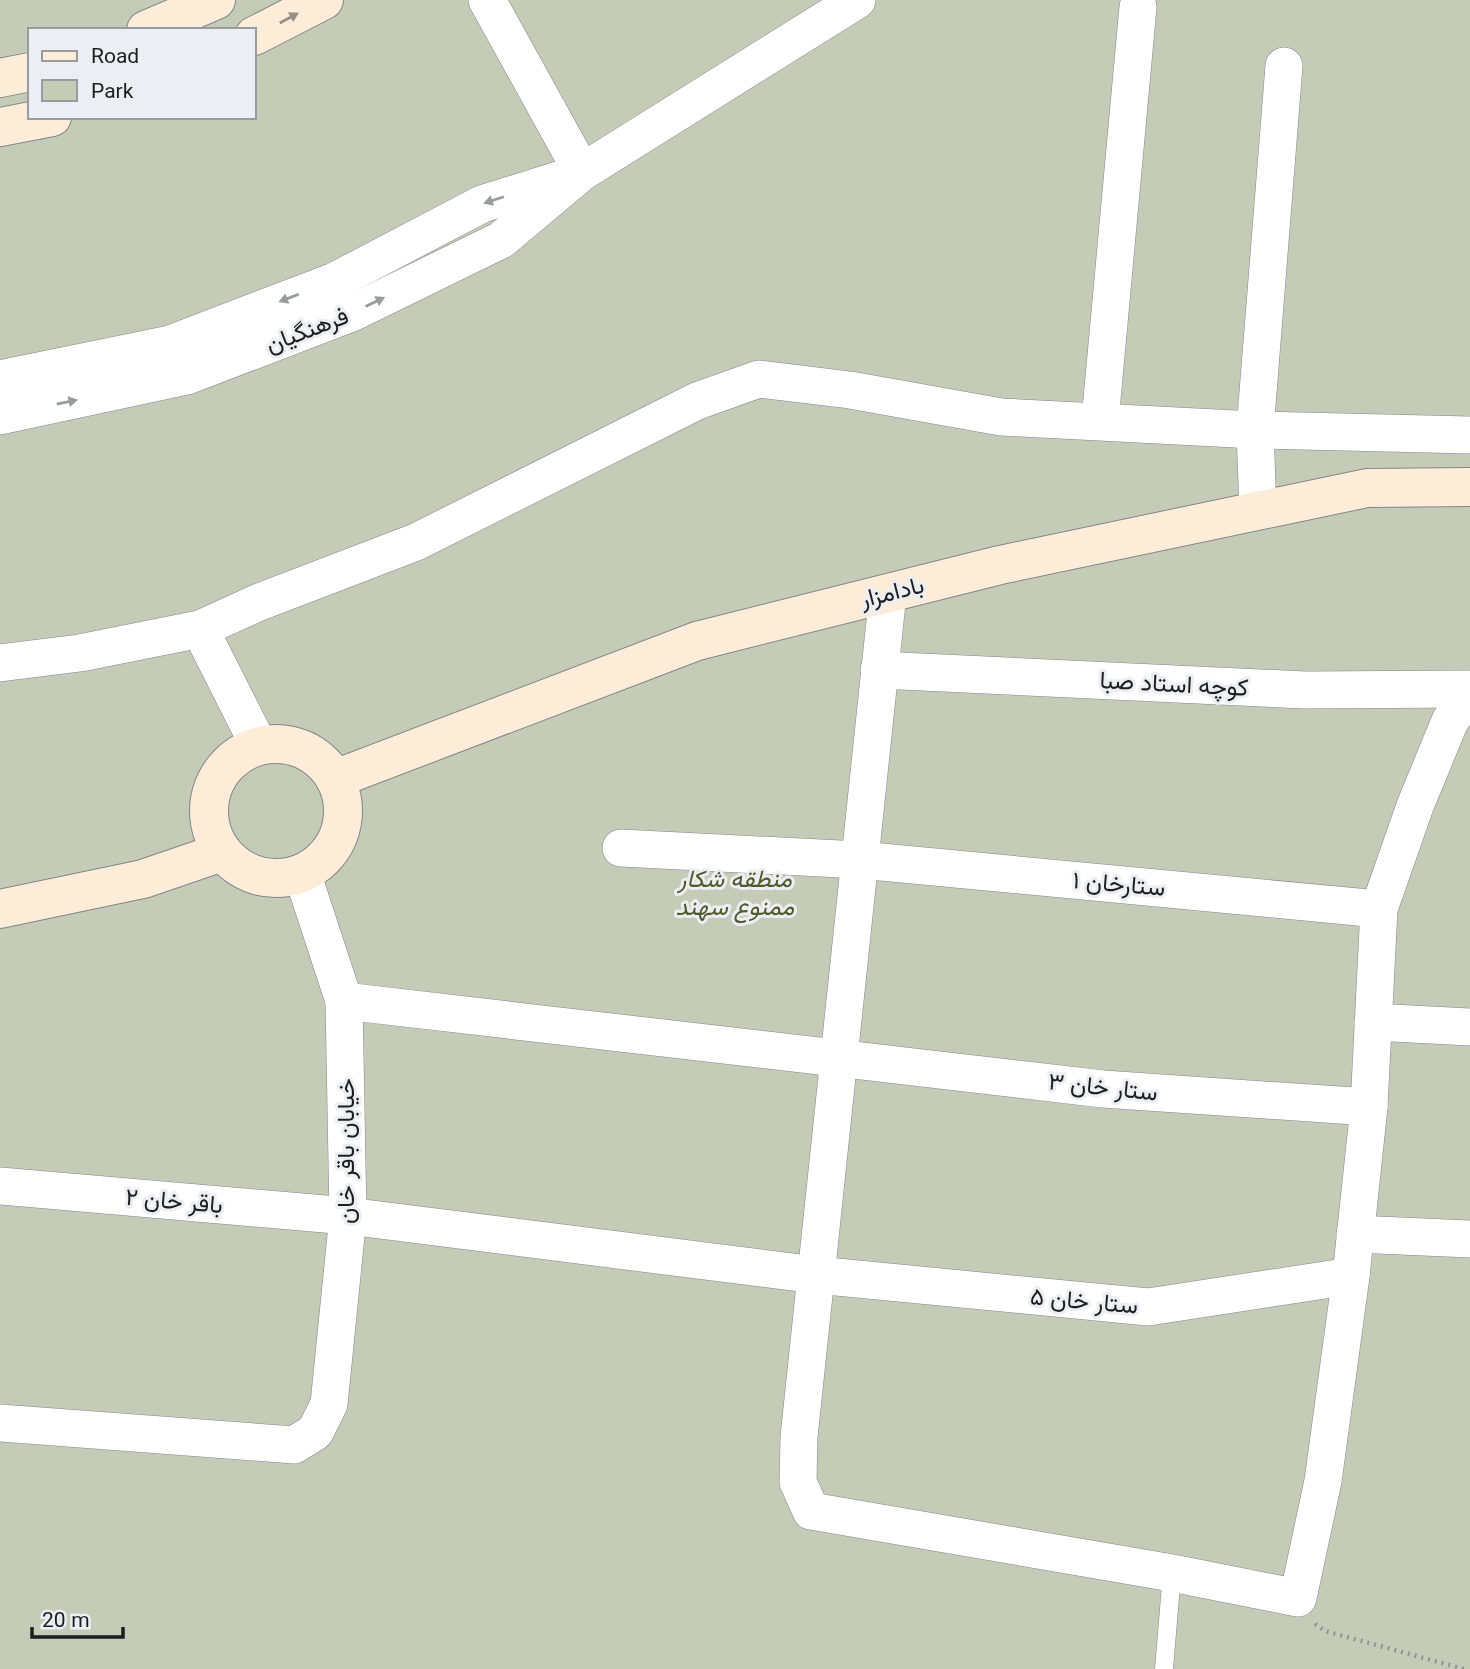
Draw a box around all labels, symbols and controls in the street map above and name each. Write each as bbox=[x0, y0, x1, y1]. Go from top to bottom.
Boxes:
one-way arrow bbox=[279, 13, 299, 24]
legend bbox=[28, 28, 256, 119]
text: Road bbox=[91, 41, 139, 74]
text: Park bbox=[91, 76, 134, 109]
one-way arrow bbox=[483, 196, 504, 206]
one-way arrow bbox=[278, 293, 299, 304]
one-way arrow bbox=[365, 296, 385, 307]
street label: فرهنگیان bbox=[260, 299, 355, 365]
one-way arrow bbox=[56, 396, 78, 407]
street label: بادامزار bbox=[856, 568, 928, 620]
street label: کوچه استاد صبا bbox=[1099, 663, 1249, 709]
park label: منطقه شکار ممنوع سهند bbox=[676, 862, 794, 928]
street label: ستارخان ۱ bbox=[1071, 863, 1167, 909]
street label: ستار خان ۳ bbox=[1046, 1064, 1159, 1114]
street label: خیابان باقر خان bbox=[329, 1078, 367, 1224]
street label: باقر خان ۲ bbox=[124, 1180, 224, 1226]
street label: ستار خان ۵ bbox=[1028, 1279, 1139, 1327]
scale bar bbox=[32, 1596, 122, 1640]
text: 20 m bbox=[42, 1605, 90, 1638]

